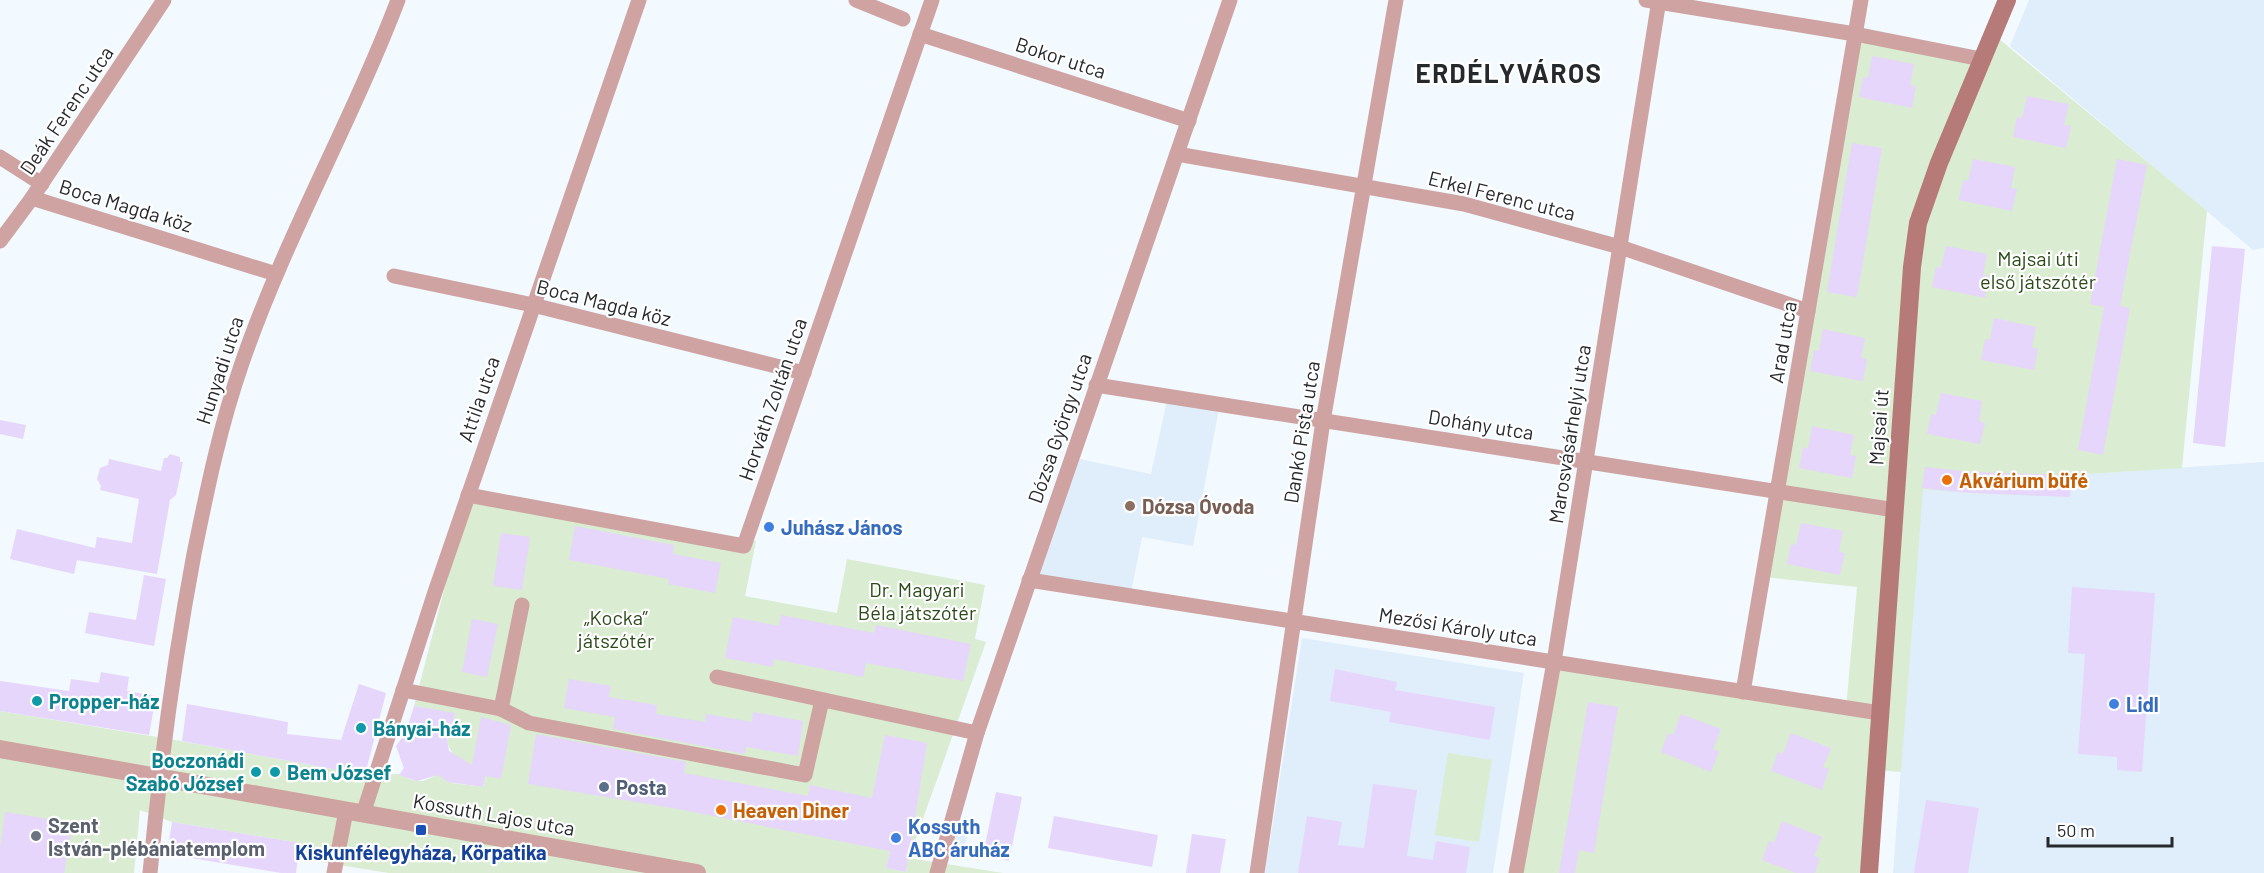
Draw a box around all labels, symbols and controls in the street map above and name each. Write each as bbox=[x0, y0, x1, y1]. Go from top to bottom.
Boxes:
street label: Bokor utca bbox=[1013, 31, 1109, 83]
street label: Deák Ferenc utca bbox=[14, 41, 118, 179]
district label: ERDÉLYVÁROS bbox=[1415, 57, 1603, 88]
street label: Erkel Ferenc utca bbox=[1426, 165, 1578, 225]
street label: Boca Magda köz bbox=[57, 173, 195, 237]
park label: Majsai úti első játszótér bbox=[1980, 246, 2096, 293]
street label: Boca Magda köz bbox=[534, 274, 674, 330]
street label: Arad utca bbox=[1763, 299, 1801, 385]
street label: Hunyadi utca bbox=[190, 313, 248, 427]
street label: Horváth Zoltán utca bbox=[733, 315, 811, 483]
street label: Marosvásárhelyi utca bbox=[1543, 343, 1595, 525]
street label: Dózsa György utca bbox=[1022, 350, 1096, 506]
street label: Attila utca bbox=[452, 353, 504, 445]
street label: Dankó Pista utca bbox=[1278, 359, 1324, 505]
street label: Majsai út bbox=[1863, 388, 1893, 466]
street label: Dohány utca bbox=[1427, 404, 1535, 444]
place label: Akvárium büfé bbox=[1959, 468, 2088, 492]
marker: Akvárium büfé bbox=[1940, 473, 1954, 487]
place label: Dózsa Óvoda bbox=[1142, 494, 1254, 518]
marker: Dózsa Óvoda bbox=[1123, 499, 1137, 513]
place label: Juhász János bbox=[781, 515, 903, 539]
marker: Juhász János bbox=[762, 520, 776, 534]
park label: Dr. Magyari Béla játszótér bbox=[858, 577, 976, 624]
street label: Mezősi Károly utca bbox=[1377, 602, 1539, 650]
park label: „Kocka” játszótér bbox=[577, 605, 654, 652]
place label: Propper-ház bbox=[49, 689, 159, 713]
place label: Lidl bbox=[2126, 692, 2159, 716]
marker: Propper-ház bbox=[30, 694, 44, 708]
marker: Lidl bbox=[2107, 697, 2121, 711]
place label: Bányai-ház bbox=[373, 716, 470, 740]
marker: Bányai-ház bbox=[354, 721, 368, 735]
place label: Boczonádi Szabó József bbox=[126, 748, 244, 795]
place label: Bem József bbox=[287, 760, 392, 784]
marker: Boczonádi Szabó József bbox=[249, 765, 263, 779]
marker: Bem József bbox=[268, 765, 282, 779]
place label: Posta bbox=[616, 775, 667, 799]
marker: Posta bbox=[597, 780, 611, 794]
street label: Kossuth Lajos utca bbox=[411, 788, 577, 840]
place label: Heaven Diner bbox=[733, 798, 850, 822]
marker: Heaven Diner bbox=[714, 803, 728, 817]
scale bar bbox=[2048, 810, 2172, 848]
place label: Szent István-plébániatemplom bbox=[48, 813, 265, 860]
place label: Kossuth ABC áruház bbox=[908, 814, 1010, 861]
text: 50 m bbox=[2057, 819, 2095, 841]
marker: Kiskunfélegyháza, Körpatika bbox=[414, 823, 428, 837]
marker: Szent István-plébániatemplom bbox=[29, 829, 43, 843]
marker: Kossuth ABC áruház bbox=[889, 831, 903, 845]
place label: Kiskunfélegyháza, Körpatika bbox=[295, 840, 547, 864]

